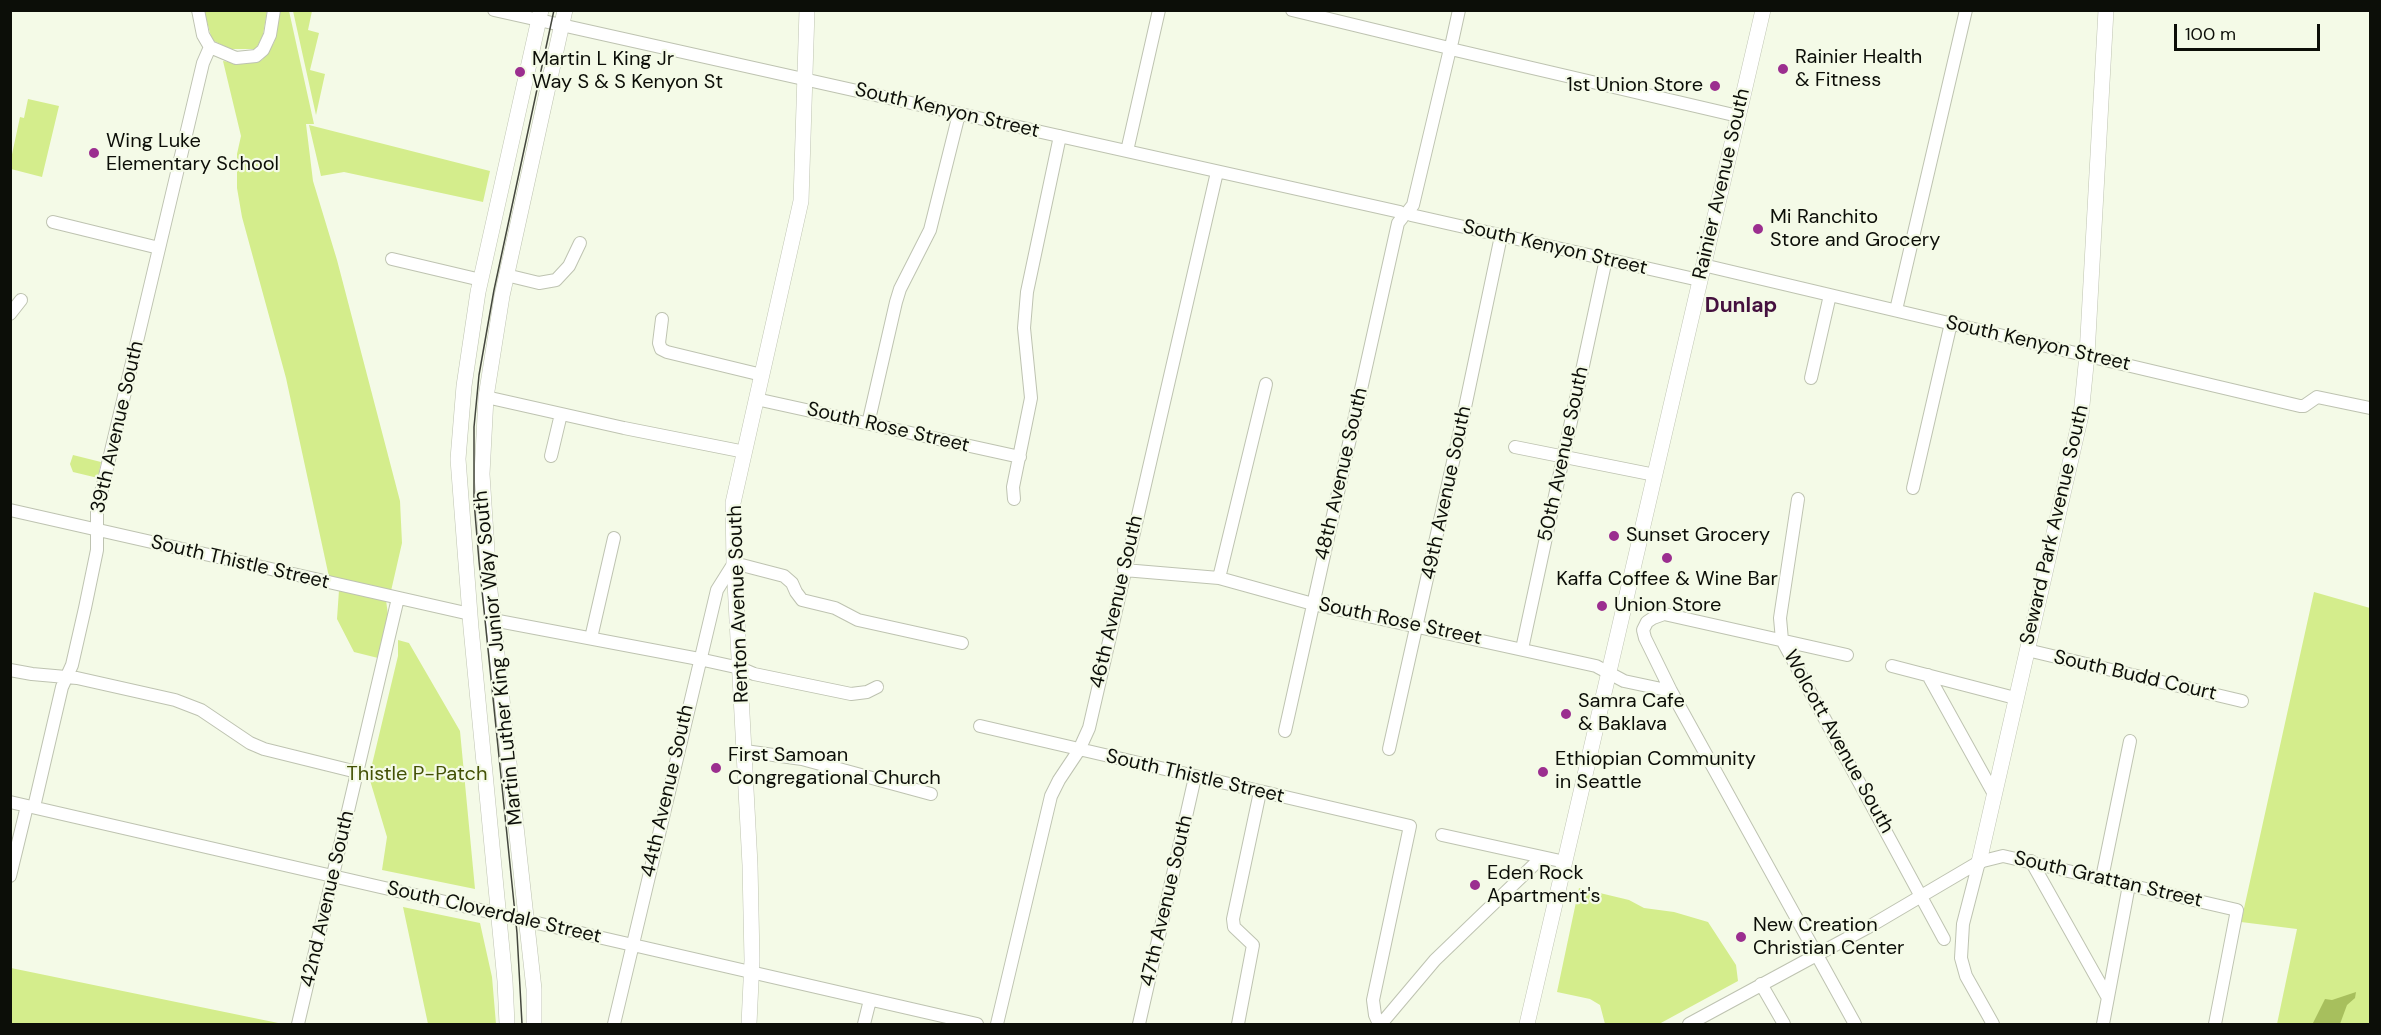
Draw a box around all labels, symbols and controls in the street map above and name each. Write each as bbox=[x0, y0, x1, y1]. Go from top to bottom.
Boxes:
scale bar bbox=[2177, 12, 2322, 50]
text: 100 m bbox=[2185, 22, 2236, 46]
place label: Rainier Health & Fitness bbox=[1795, 46, 1922, 93]
place label: Martin L King Jr Way S & S Kenyon St bbox=[532, 48, 723, 95]
marker: Rainier Health & Fitness bbox=[1776, 62, 1790, 76]
marker: Martin L King Jr Way S & S Kenyon St bbox=[513, 65, 527, 79]
place label: 1st Union Store bbox=[1567, 74, 1703, 98]
street label: South Kenyon Street bbox=[852, 78, 1042, 144]
marker: 1st Union Store bbox=[1708, 79, 1722, 93]
street label: Rainier Avenue South bbox=[1688, 86, 1756, 282]
place label: Wing Luke Elementary School bbox=[106, 130, 279, 177]
marker: Wing Luke Elementary School bbox=[87, 146, 101, 160]
place label: Mi Ranchito Store and Grocery bbox=[1770, 206, 1940, 253]
street label: South Kenyon Street bbox=[1460, 215, 1650, 281]
marker: Mi Ranchito Store and Grocery bbox=[1751, 222, 1765, 236]
district label: Dunlap bbox=[1705, 293, 1777, 319]
street label: South Kenyon Street bbox=[1943, 311, 2133, 377]
street label: 39th Avenue South bbox=[87, 339, 149, 515]
street label: 50th Avenue South bbox=[1534, 364, 1594, 544]
street label: 48th Avenue South bbox=[1310, 385, 1374, 563]
street label: South Rose Street bbox=[804, 398, 972, 458]
street label: Seward Park Avenue South bbox=[2016, 403, 2094, 647]
street label: 49th Avenue South bbox=[1417, 404, 1477, 582]
street label: Martin Luther King Junior Way South bbox=[469, 489, 529, 827]
street label: Renton Avenue South bbox=[724, 505, 754, 703]
street label: 46th Avenue South bbox=[1085, 513, 1149, 691]
place label: Sunset Grocery bbox=[1626, 524, 1770, 548]
marker: Sunset Grocery bbox=[1607, 529, 1621, 543]
street label: South Thistle Street bbox=[148, 531, 332, 595]
marker: Kaffa Coffee & Wine Bar bbox=[1660, 551, 1674, 565]
place label: Kaffa Coffee & Wine Bar bbox=[1556, 568, 1778, 592]
street label: South Rose Street bbox=[1316, 593, 1484, 651]
place label: Union Store bbox=[1614, 594, 1721, 618]
marker: Union Store bbox=[1595, 599, 1609, 613]
street label: Wolcott Avenue South bbox=[1778, 646, 1898, 838]
street label: South Budd Court bbox=[2051, 646, 2219, 706]
place label: Samra Cafe & Baklava bbox=[1578, 690, 1685, 737]
street label: 44th Avenue South bbox=[636, 702, 700, 880]
marker: Samra Cafe & Baklava bbox=[1559, 707, 1573, 721]
place label: First Samoan Congregational Church bbox=[728, 744, 941, 791]
street label: South Thistle Street bbox=[1103, 745, 1287, 809]
place label: Ethiopian Community in Seattle bbox=[1555, 748, 1756, 795]
marker: First Samoan Congregational Church bbox=[709, 761, 723, 775]
park label: Thistle P-Patch bbox=[347, 763, 487, 787]
marker: Ethiopian Community in Seattle bbox=[1536, 765, 1550, 779]
street label: 42nd Avenue South bbox=[296, 808, 360, 990]
street label: 47th Avenue South bbox=[1136, 813, 1198, 989]
street label: South Grattan Street bbox=[2011, 847, 2205, 913]
place label: Eden Rock Apartment's bbox=[1487, 862, 1601, 909]
street label: South Cloverdale Street bbox=[384, 877, 604, 949]
marker: Eden Rock Apartment's bbox=[1468, 878, 1482, 892]
place label: New Creation Christian Center bbox=[1753, 914, 1904, 961]
marker: New Creation Christian Center bbox=[1734, 930, 1748, 944]

